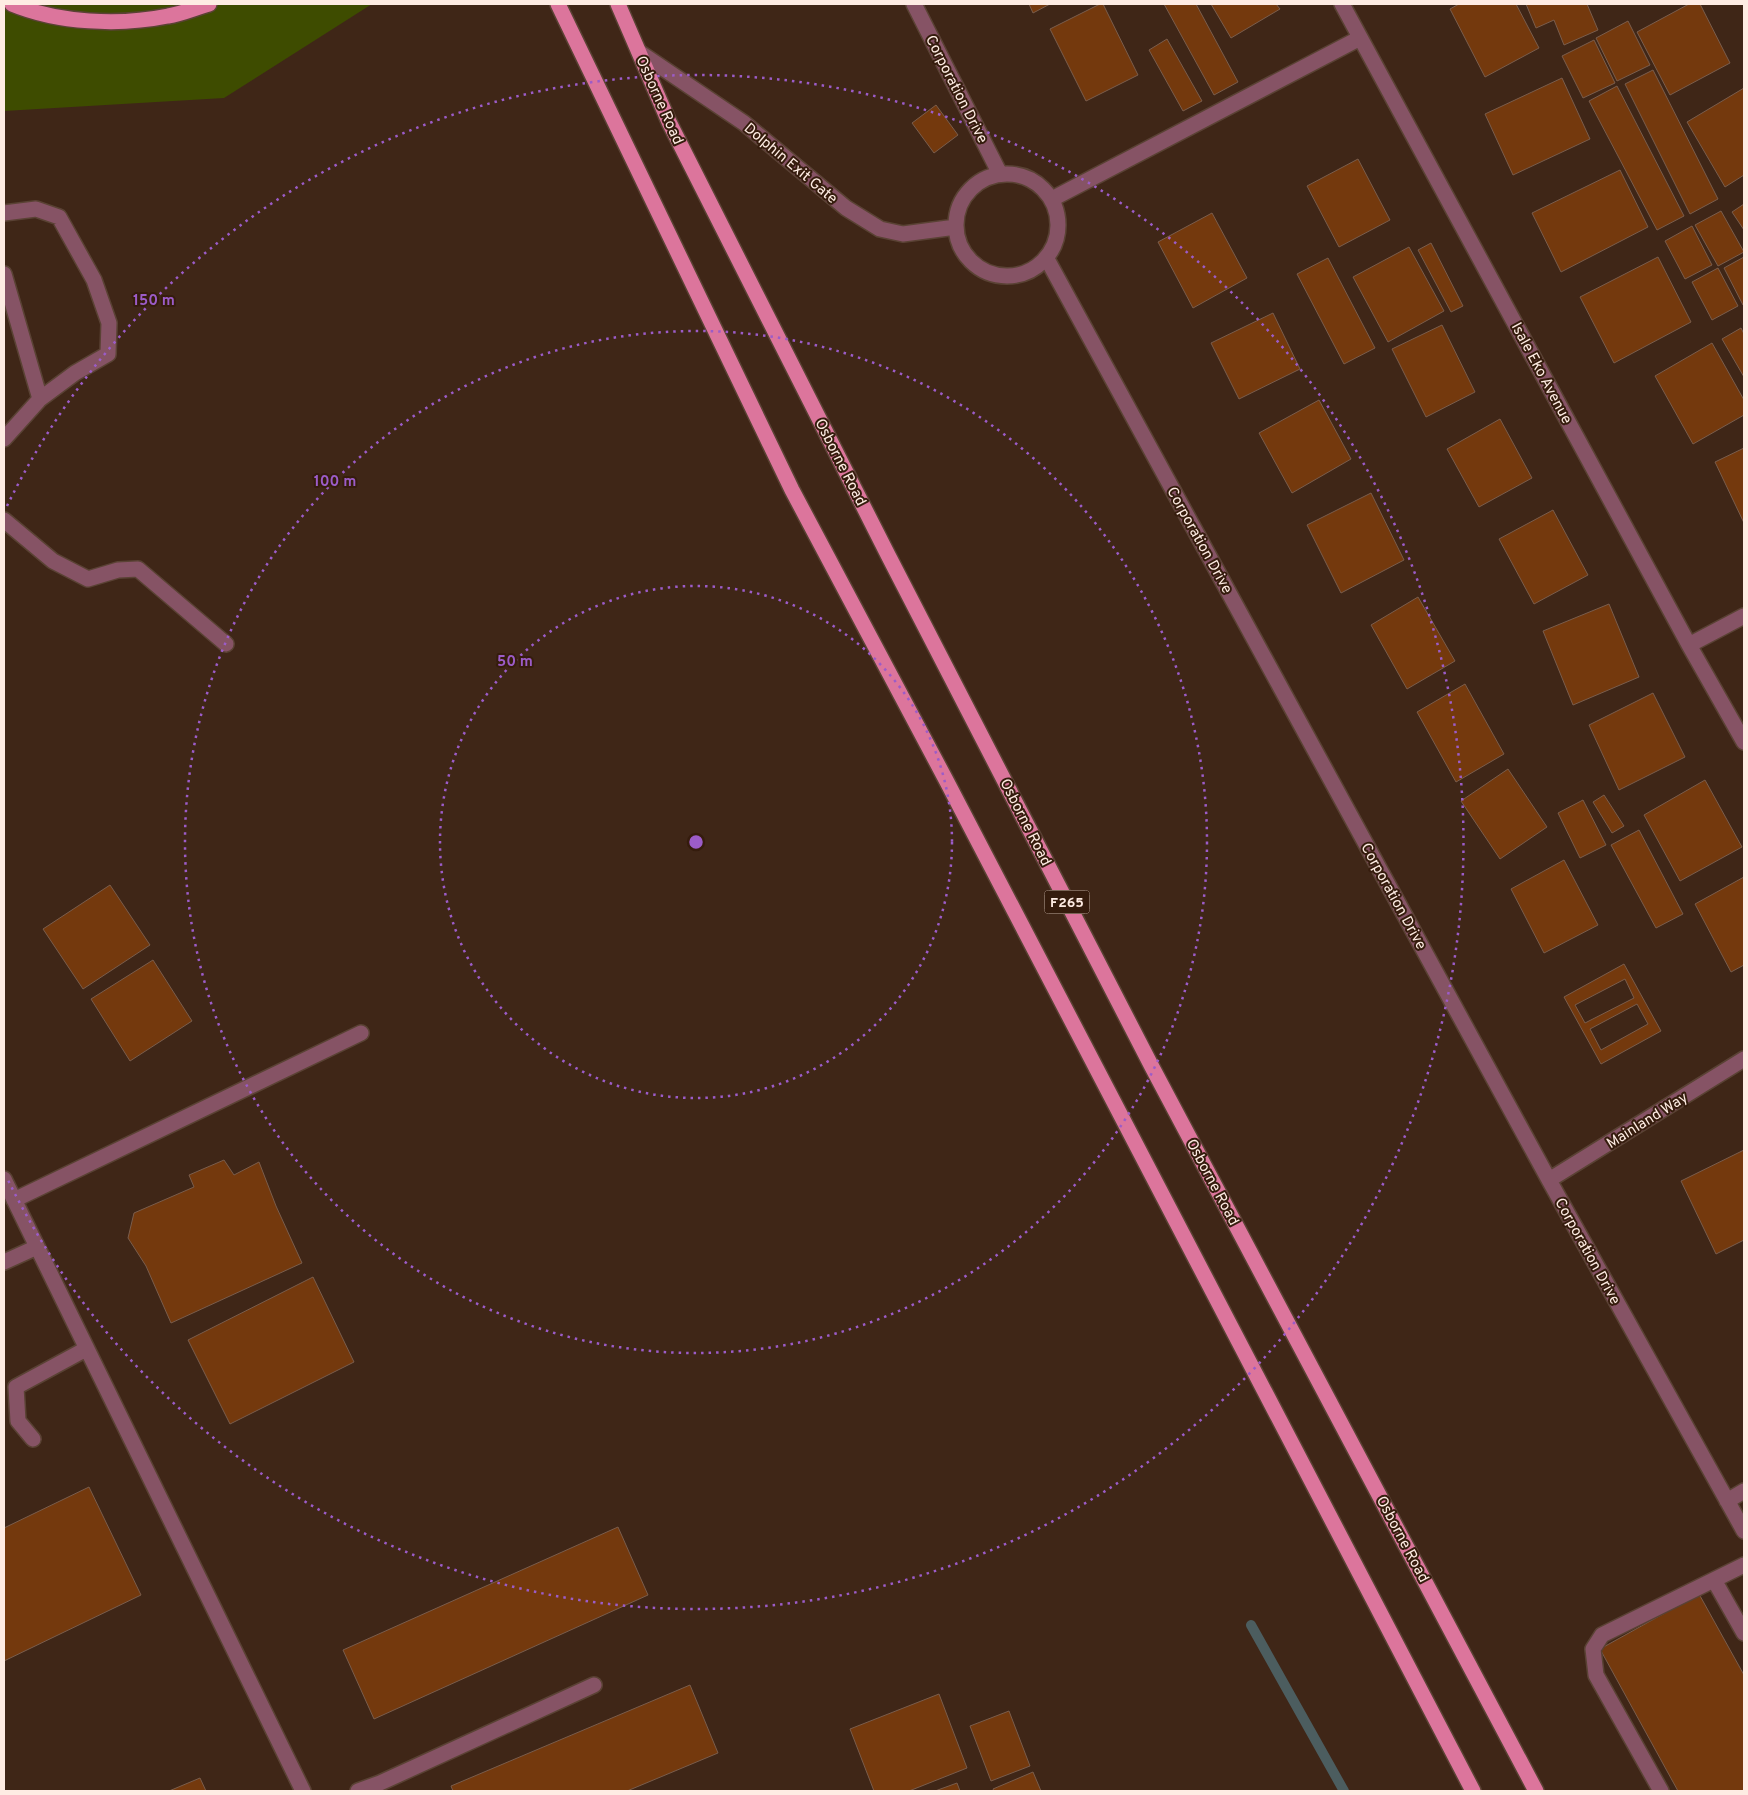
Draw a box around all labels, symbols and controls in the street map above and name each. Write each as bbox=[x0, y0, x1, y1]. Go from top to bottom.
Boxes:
street label: Corporation Drive bbox=[920, 32, 991, 147]
street label: Osborne Road bbox=[631, 53, 687, 148]
street label: Dolphin Exit Gate bbox=[739, 119, 841, 209]
text: 150 m bbox=[133, 292, 175, 311]
street label: Isale Eko Avenue bbox=[1506, 320, 1575, 428]
street label: Osborne Road bbox=[810, 416, 870, 509]
text: 100 m bbox=[314, 473, 356, 492]
street label: Corporation Drive bbox=[1162, 484, 1236, 597]
text: 50 m bbox=[497, 653, 533, 672]
street label: Osborne Road bbox=[995, 776, 1055, 869]
centre of rings bbox=[687, 833, 705, 851]
street label: Corporation Drive bbox=[1356, 840, 1430, 953]
road number: F265 bbox=[1044, 890, 1090, 914]
street label: Mainland Way bbox=[1604, 1089, 1692, 1154]
street label: Osborne Road bbox=[1181, 1136, 1242, 1229]
street label: Corporation Drive bbox=[1550, 1195, 1624, 1308]
street label: Osborne Road bbox=[1371, 1493, 1432, 1586]

